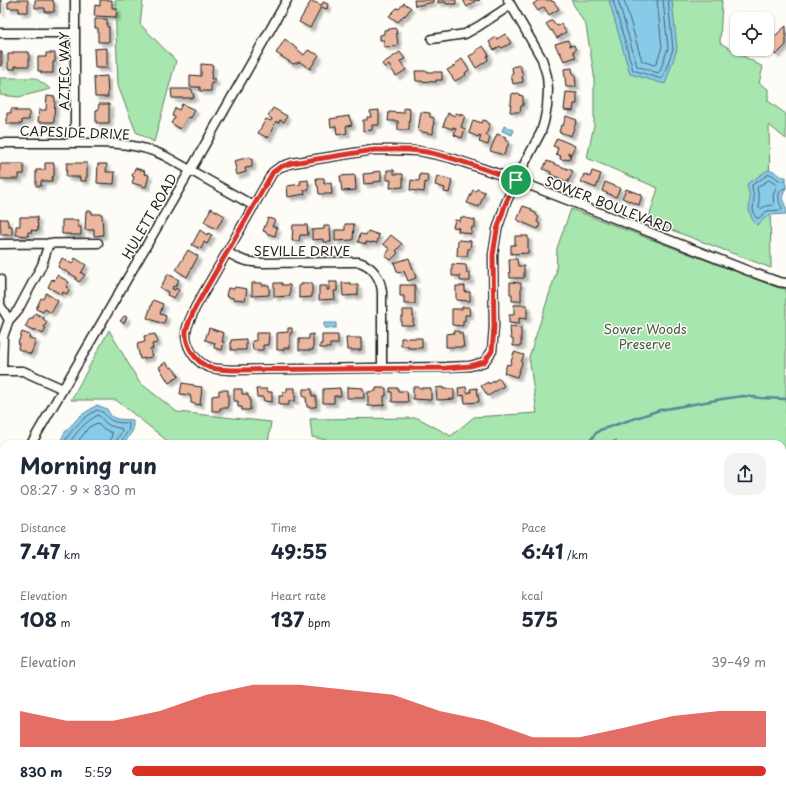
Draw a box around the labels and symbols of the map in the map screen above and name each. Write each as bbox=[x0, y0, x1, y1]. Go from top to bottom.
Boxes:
street label: AZTEC WAY bbox=[54, 31, 73, 110]
street label: CAPESIDE DRIVE bbox=[19, 121, 131, 143]
pin bbox=[499, 163, 533, 197]
street label: HULETT ROAD bbox=[117, 170, 181, 262]
street label: SOWER BOULEVARD bbox=[542, 171, 676, 237]
street label: SEVILLE DRIVE bbox=[254, 241, 350, 260]
park label: Sower Woods Preserve bbox=[603, 319, 687, 353]

